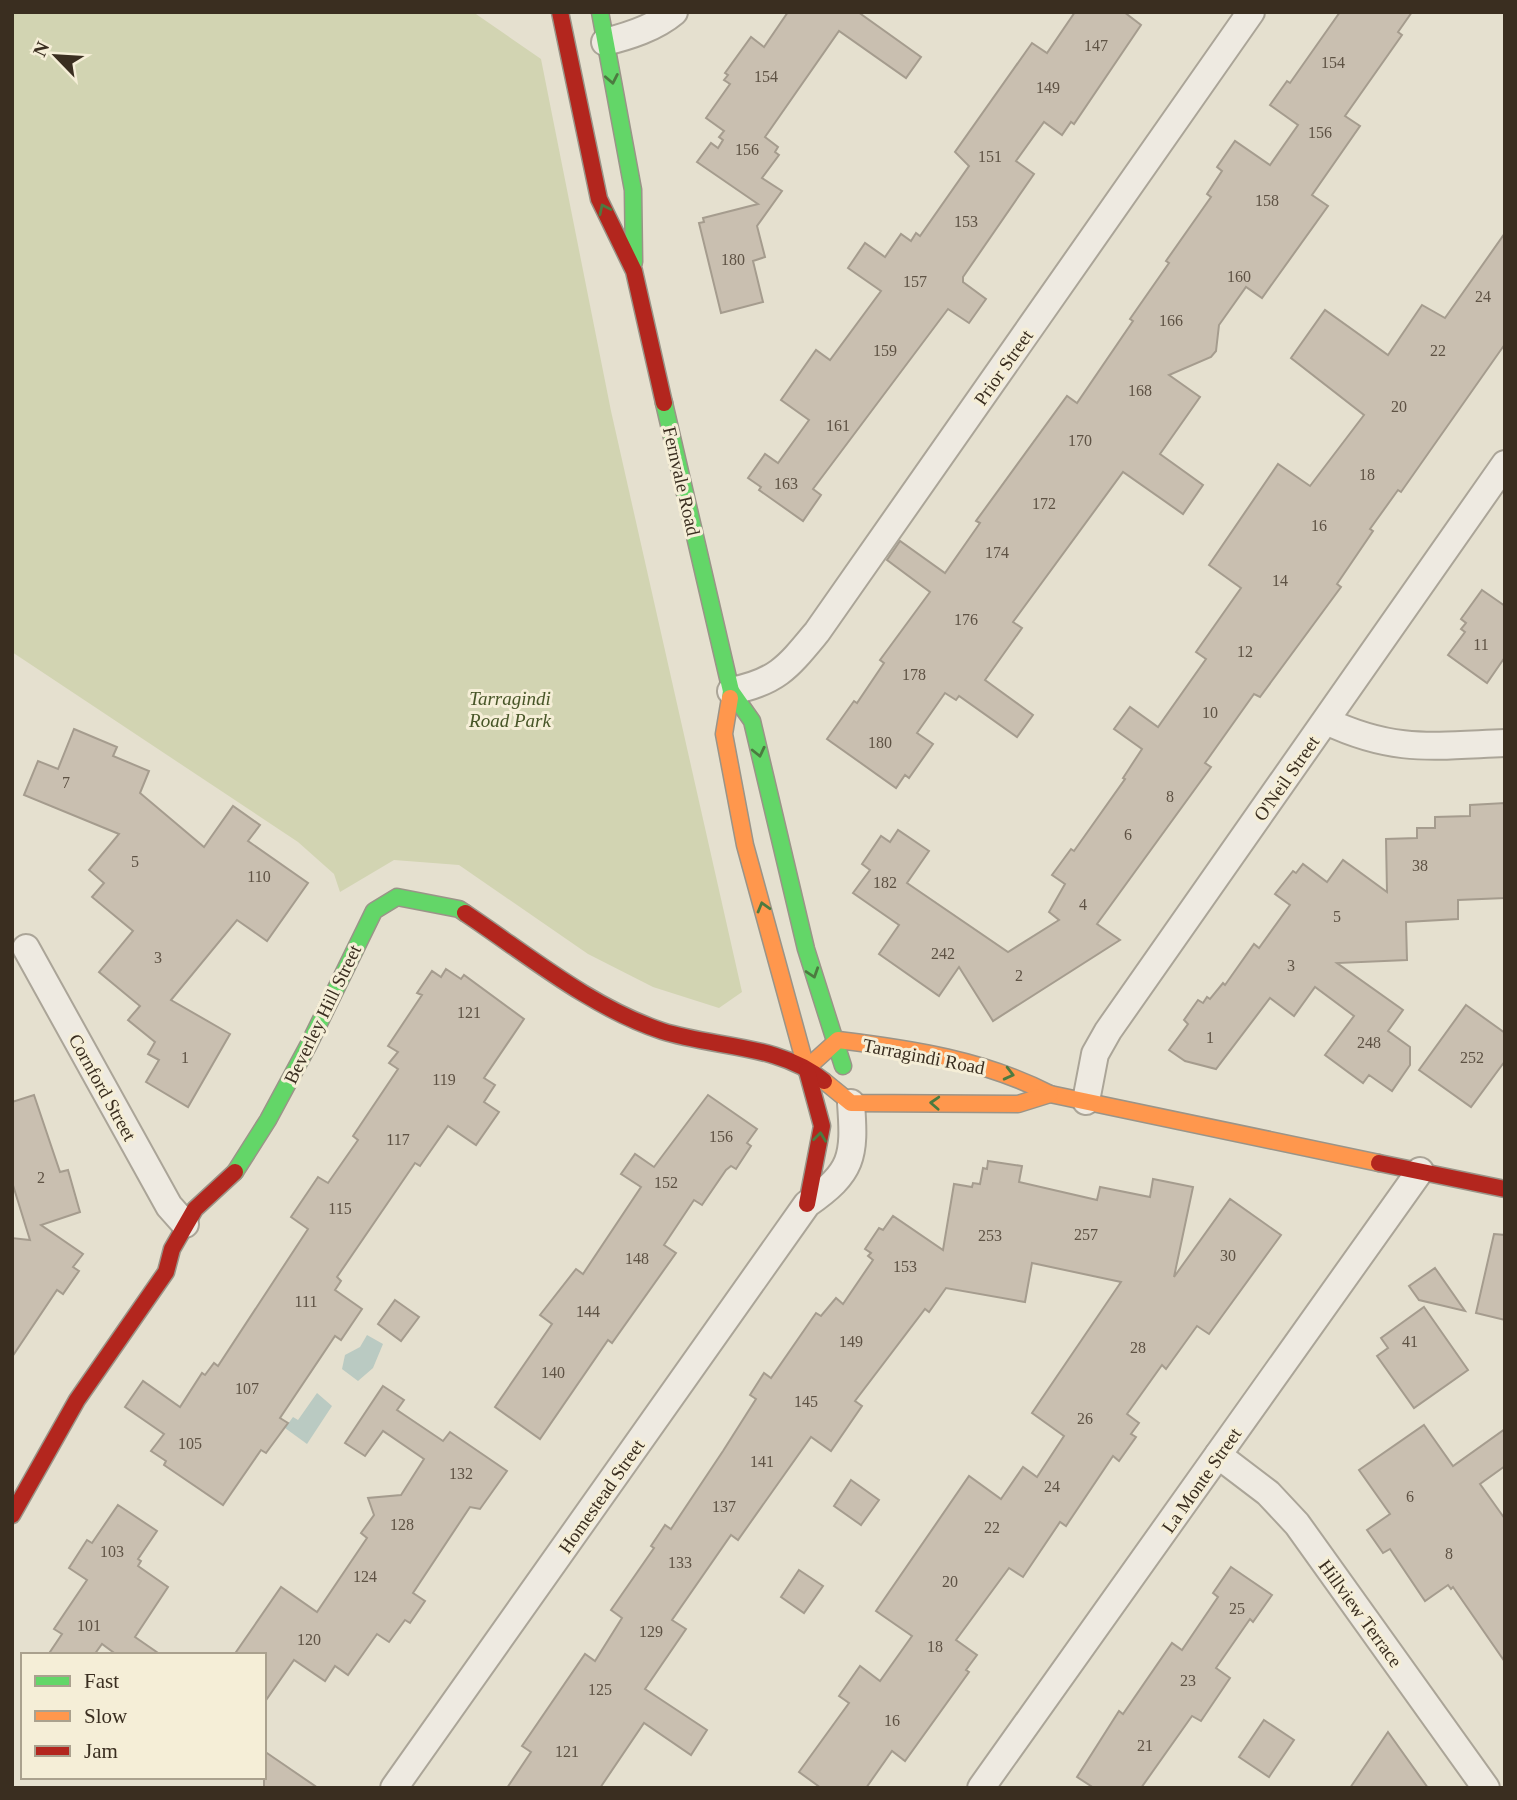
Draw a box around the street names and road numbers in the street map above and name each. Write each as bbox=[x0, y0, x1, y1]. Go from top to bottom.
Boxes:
street label: Prior Street bbox=[970, 325, 1037, 409]
street label: Fernvale Road bbox=[659, 425, 704, 538]
street label: O'Neil Street bbox=[1249, 731, 1324, 825]
street label: Beverley Hill Street bbox=[280, 941, 366, 1087]
street label: Cornford Street bbox=[65, 1030, 141, 1145]
street label: Tarragindi Road bbox=[861, 1034, 987, 1079]
street label: La Monte Street bbox=[1157, 1423, 1246, 1537]
street label: Homestead Street bbox=[554, 1435, 649, 1557]
street label: Hillview Terrace bbox=[1315, 1556, 1407, 1671]

